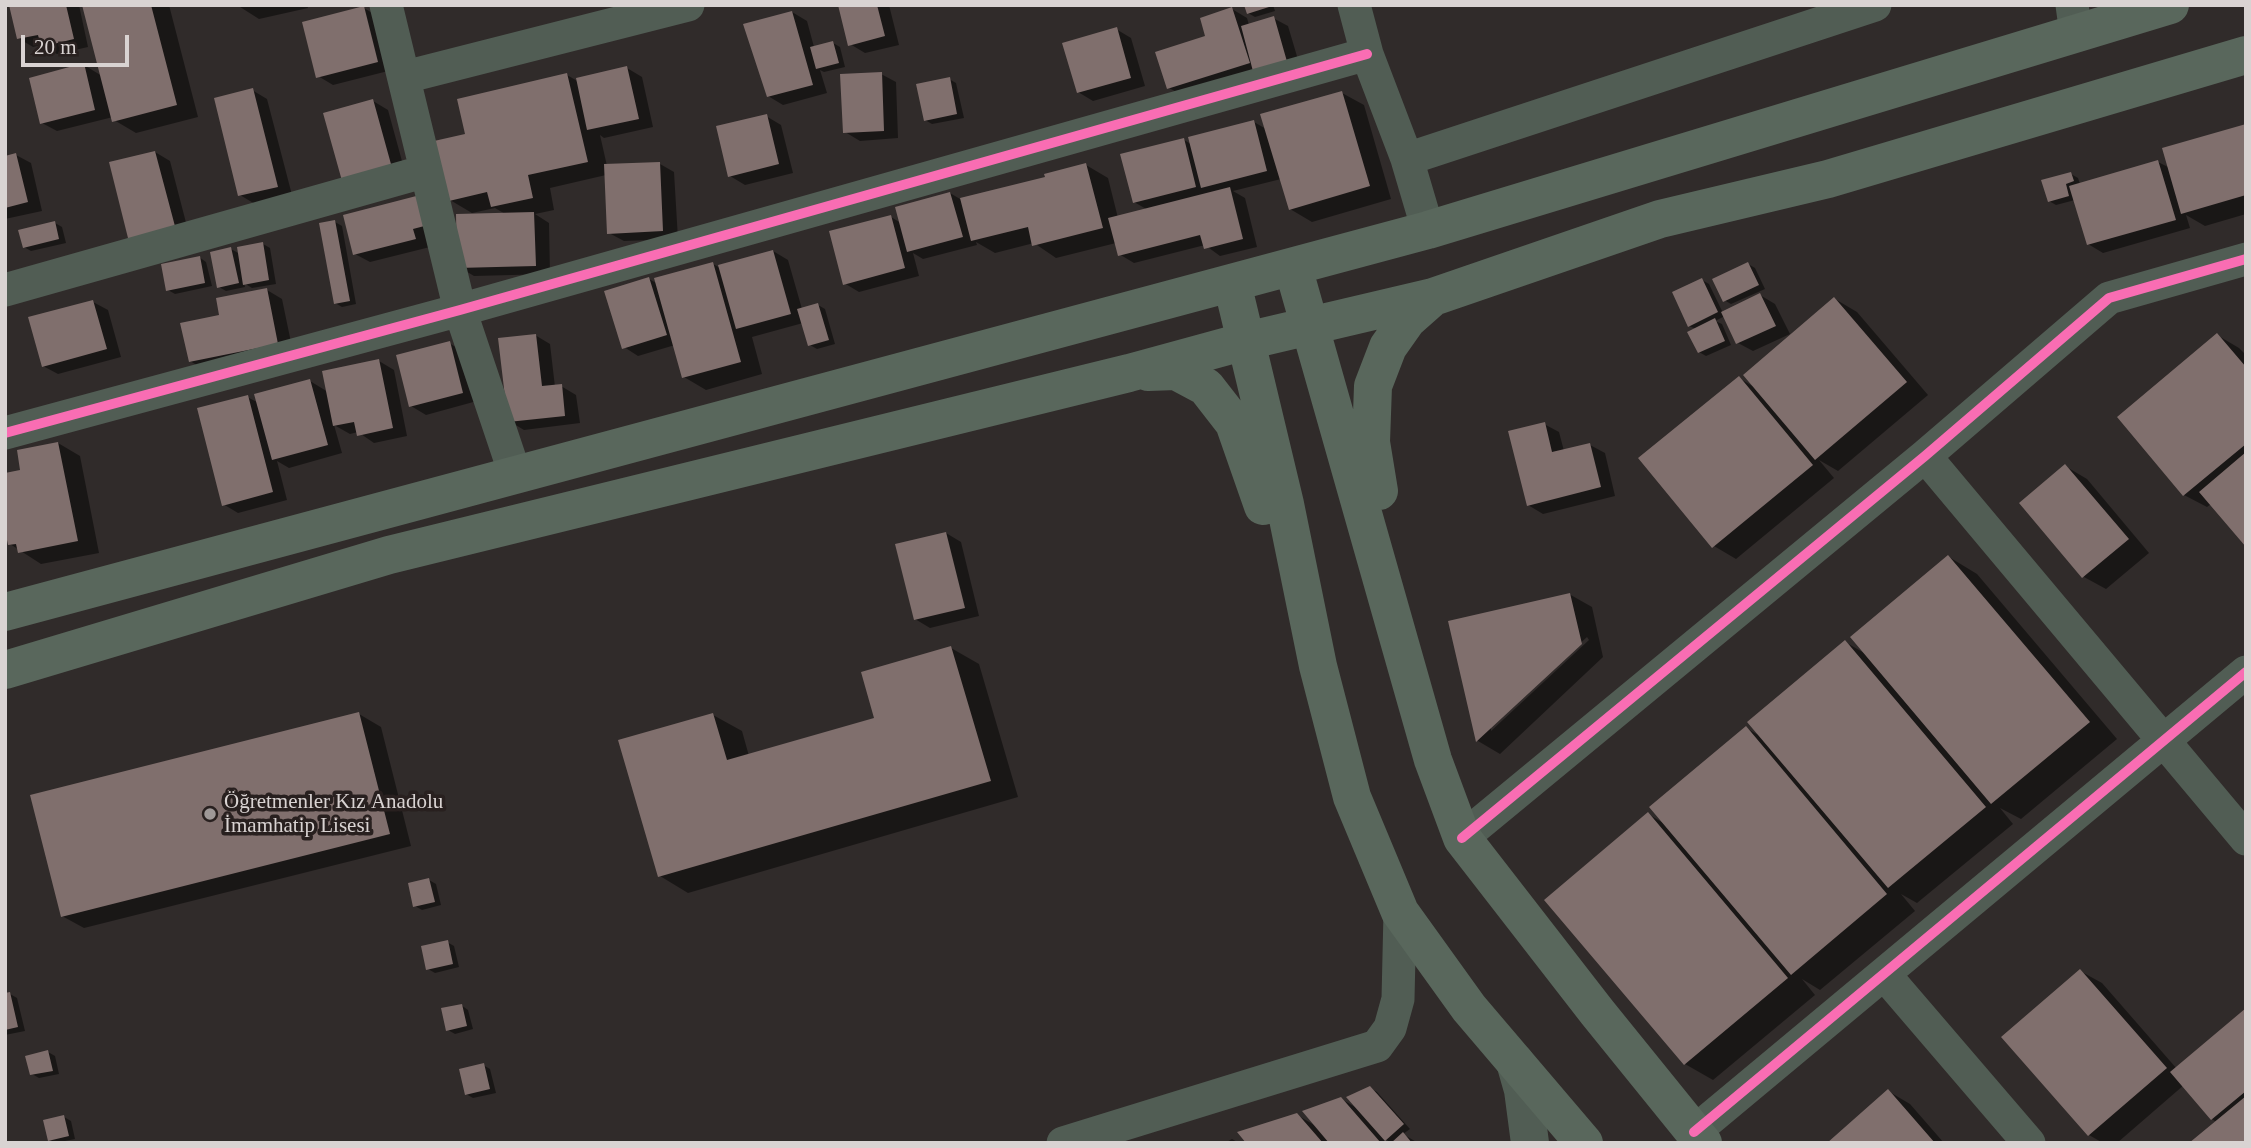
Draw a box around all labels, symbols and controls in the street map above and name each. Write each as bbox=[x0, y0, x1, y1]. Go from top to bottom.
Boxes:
scale bar bbox=[24, 21, 133, 65]
text: 20 m bbox=[34, 35, 77, 59]
place label: Öğretmenler Kız Anadolu İmamhatip Lisesi bbox=[224, 789, 443, 839]
marker: Öğretmenler Kız Anadolu İmamhatip Lisesi bbox=[202, 806, 218, 822]

